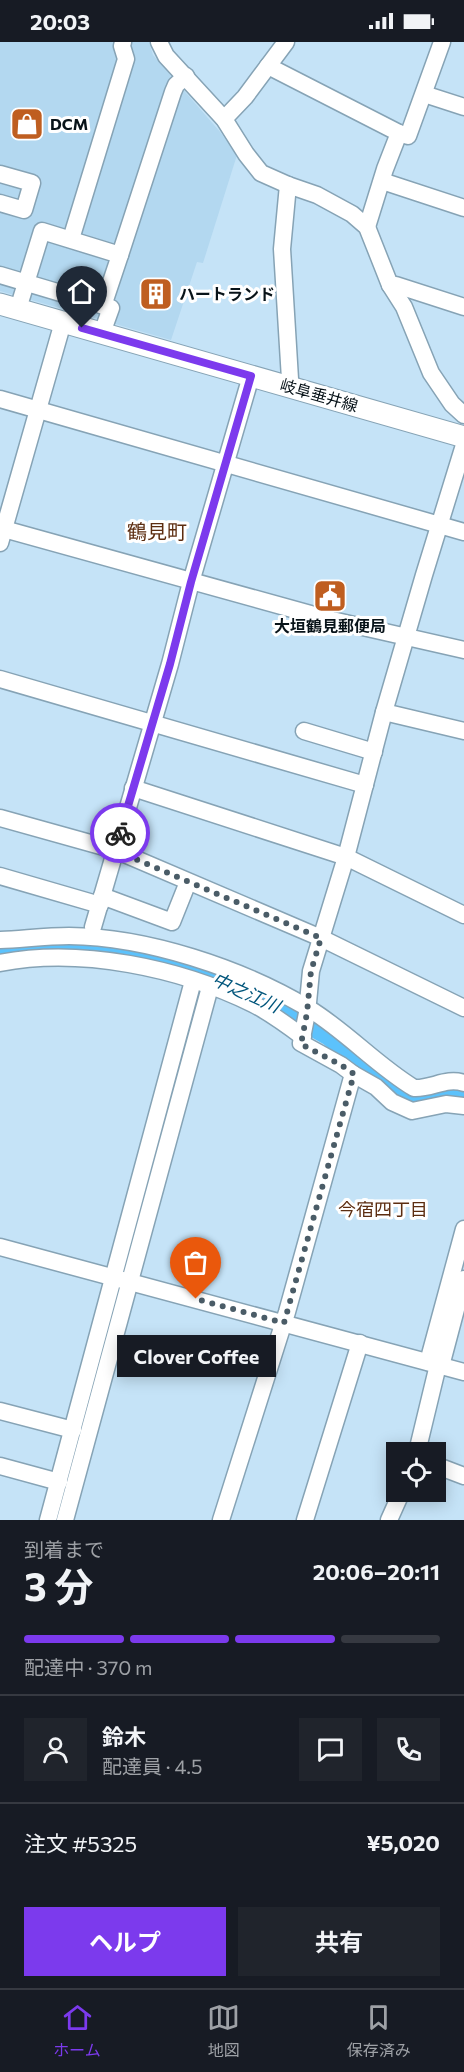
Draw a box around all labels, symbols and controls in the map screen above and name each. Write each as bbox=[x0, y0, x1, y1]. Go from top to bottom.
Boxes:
text: 20:03 bbox=[30, 8, 90, 35]
shop icon: DCM bbox=[9, 106, 45, 142]
place label: DCM bbox=[50, 114, 88, 133]
pin bbox=[56, 266, 107, 328]
icon: home bbox=[65, 275, 98, 308]
building icon: ハートランド bbox=[138, 276, 174, 312]
place label: ハートランド bbox=[179, 284, 275, 303]
street label: 岐阜垂井線 bbox=[278, 374, 360, 415]
district label: 鶴見町 bbox=[127, 519, 187, 543]
public building icon: 大垣鶴見郵便局 bbox=[312, 578, 348, 614]
place label: 大垣鶴見郵便局 bbox=[274, 616, 386, 635]
courier bbox=[90, 803, 150, 863]
icon: bike bbox=[104, 817, 137, 850]
water label: 中之江川 bbox=[209, 967, 286, 1018]
district label: 今宿四丁目 bbox=[338, 1198, 428, 1220]
pin bbox=[170, 1237, 221, 1299]
icon: bag bbox=[179, 1246, 212, 1279]
callout: Clover Coffee bbox=[116, 1335, 276, 1377]
text: Clover Coffee bbox=[134, 1344, 259, 1368]
map controls bbox=[386, 1442, 446, 1502]
button: locate bbox=[386, 1442, 446, 1502]
text: 到着まで bbox=[24, 1537, 104, 1561]
text: 20:06–20:11 bbox=[313, 1558, 440, 1585]
text: 3 分 bbox=[24, 1561, 93, 1609]
text: 配達中 · 370 m bbox=[24, 1655, 153, 1679]
button: person bbox=[24, 1718, 87, 1781]
button: chat bbox=[299, 1718, 362, 1781]
button: phone bbox=[377, 1718, 440, 1781]
text: 鈴木 bbox=[102, 1723, 146, 1750]
text: 配達員 · 4.5 bbox=[102, 1754, 202, 1778]
text: ¥5,020 bbox=[366, 1829, 440, 1856]
text: 注文 #5325 bbox=[24, 1830, 137, 1857]
button: ヘルプ bbox=[24, 1907, 226, 1976]
button: 共有 bbox=[238, 1907, 440, 1976]
tab: ホーム bbox=[53, 2001, 101, 2061]
tab: 地図 bbox=[207, 2001, 240, 2061]
tab: 保存済み bbox=[347, 2001, 411, 2061]

